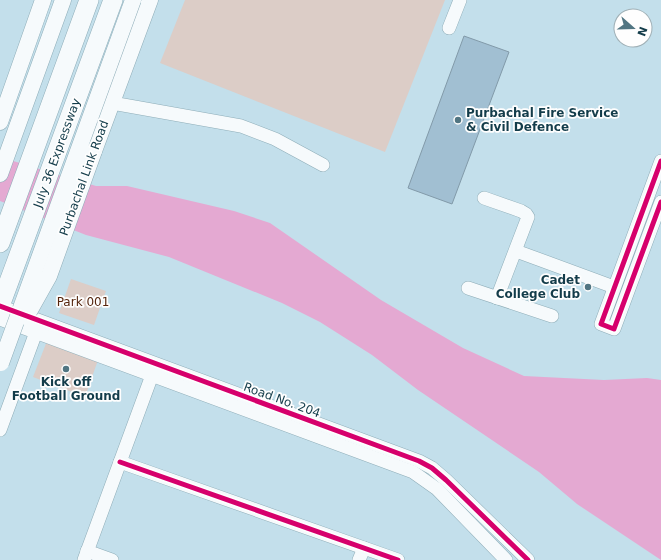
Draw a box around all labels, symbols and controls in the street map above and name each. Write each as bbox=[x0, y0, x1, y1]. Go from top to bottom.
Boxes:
north arrow bbox=[613, 8, 653, 48]
text: N bbox=[634, 25, 650, 38]
street label: July 36 Expressway bbox=[30, 96, 83, 211]
place label: Purbachal Fire Service & Civil Defence bbox=[466, 106, 618, 134]
marker: Purbachal Fire Service & Civil Defence bbox=[453, 115, 463, 125]
street label: Purbachal Link Road bbox=[57, 118, 111, 238]
place label: Cadet College Club bbox=[496, 273, 580, 301]
marker: Cadet College Club bbox=[583, 282, 593, 292]
park label: Park 001 bbox=[57, 295, 109, 309]
marker: Kick off Football Ground bbox=[61, 364, 71, 374]
place label: Kick off Football Ground bbox=[12, 375, 120, 403]
street label: Road No. 204 bbox=[242, 380, 322, 420]

